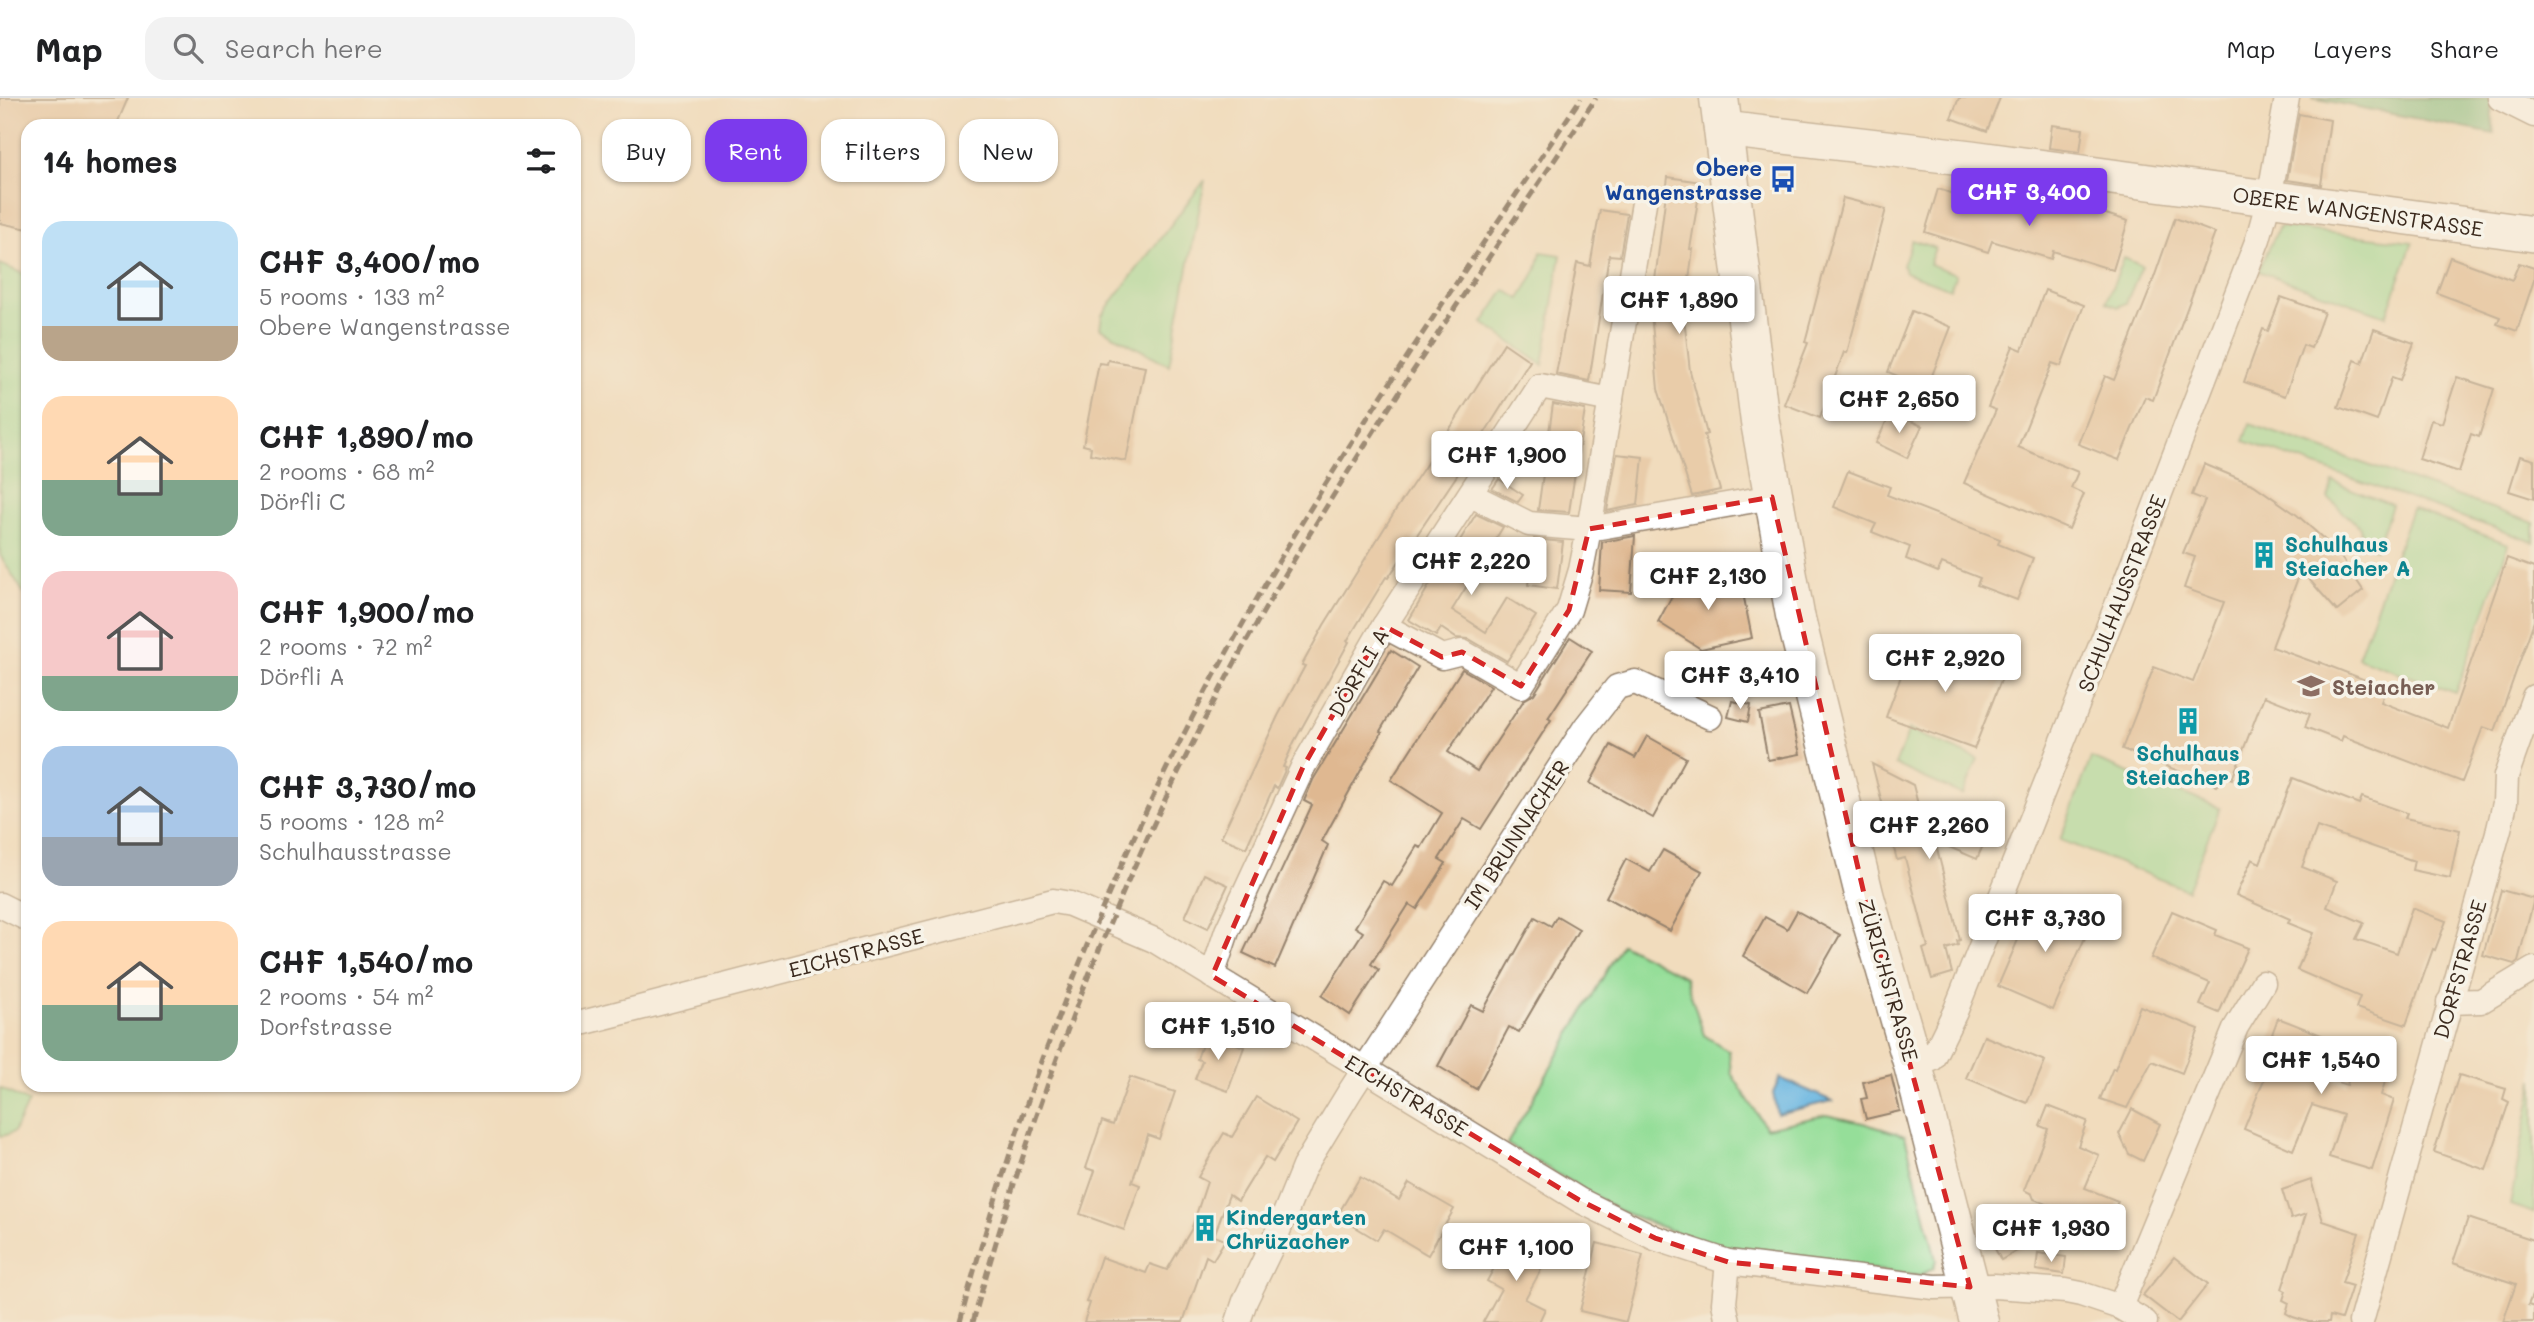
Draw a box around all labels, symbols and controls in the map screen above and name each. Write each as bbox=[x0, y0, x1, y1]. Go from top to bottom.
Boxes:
search box bbox=[145, 17, 635, 80]
text: Map bbox=[35, 27, 103, 70]
icon: search bbox=[169, 29, 207, 67]
text: Search here bbox=[225, 31, 383, 65]
text: Map bbox=[2227, 33, 2275, 64]
text: Layers bbox=[2313, 33, 2392, 64]
text: Share bbox=[2430, 33, 2499, 64]
chip: Buy bbox=[602, 119, 691, 182]
chip: Rent bbox=[705, 119, 807, 182]
chip: Filters bbox=[821, 119, 945, 182]
chip: New bbox=[959, 119, 1058, 182]
text: 14 homes bbox=[42, 141, 178, 181]
icon: filters bbox=[522, 142, 560, 180]
place label: Obere Wangenstrasse bbox=[1605, 154, 1762, 205]
bus stop icon: Obere Wangenstrasse bbox=[1768, 164, 1798, 194]
pin: CHF 3,400 bbox=[1949, 169, 2109, 228]
text: CHF 3,400 bbox=[1967, 176, 2091, 206]
street label: OBERE WANGENSTRASSE bbox=[2231, 180, 2485, 242]
text: CHF 3,400/mo bbox=[259, 241, 480, 281]
icon: home bbox=[98, 249, 182, 333]
pin: CHF 1,890 bbox=[1599, 276, 1759, 336]
text: 5 rooms · 133 m² bbox=[259, 281, 444, 311]
text: CHF 1,890 bbox=[1620, 284, 1738, 314]
text: Obere Wangenstrasse bbox=[259, 311, 511, 341]
pin: CHF 2,650 bbox=[1819, 376, 1979, 435]
text: CHF 2,650 bbox=[1839, 383, 1959, 413]
text: CHF 1,890/mo bbox=[259, 416, 473, 456]
icon: home bbox=[98, 424, 182, 508]
pin: CHF 1,900 bbox=[1427, 432, 1587, 491]
text: CHF 1,900 bbox=[1447, 439, 1567, 469]
text: 2 rooms · 68 m² bbox=[259, 456, 434, 486]
text: Dörfli C bbox=[259, 486, 346, 516]
street label: SCHULHAUSSTRASSE bbox=[2071, 490, 2171, 696]
place label: Schulhaus Steiacher A bbox=[2285, 530, 2410, 581]
pin: CHF 2,220 bbox=[1391, 538, 1551, 597]
building icon: Schulhaus Steiacher A bbox=[2249, 540, 2279, 570]
text: CHF 2,220 bbox=[1411, 545, 1531, 575]
pin: CHF 2,130 bbox=[1628, 552, 1788, 612]
text: CHF 2,130 bbox=[1649, 560, 1767, 590]
text: CHF 1,900/mo bbox=[259, 591, 474, 631]
icon: home bbox=[98, 599, 182, 683]
street label: DÖRFLI A bbox=[1322, 623, 1394, 721]
text: 2 rooms · 72 m² bbox=[259, 631, 432, 661]
pin: CHF 2,920 bbox=[1865, 634, 2025, 694]
text: CHF 2,920 bbox=[1885, 642, 2005, 672]
pin: CHF 3,410 bbox=[1660, 652, 1820, 711]
text: CHF 3,410 bbox=[1680, 659, 1800, 689]
text: Dörfli A bbox=[259, 661, 345, 691]
school or university icon: Steiacher bbox=[2296, 671, 2326, 701]
place label: Steiacher bbox=[2332, 673, 2435, 700]
building icon: Schulhaus Steiacher B bbox=[2173, 706, 2203, 736]
place label: Schulhaus Steiacher B bbox=[2126, 739, 2250, 790]
street label: IM BRUNNACHER bbox=[1458, 754, 1574, 914]
text: CHF 3,730/mo bbox=[259, 766, 476, 806]
icon: home bbox=[98, 774, 182, 858]
pin: CHF 2,260 bbox=[1849, 802, 2009, 861]
text: 5 rooms · 128 m² bbox=[259, 806, 444, 836]
text: CHF 2,260 bbox=[1869, 809, 1989, 839]
text: Schulhausstrasse bbox=[259, 836, 452, 866]
pin: CHF 3,730 bbox=[1965, 894, 2125, 954]
street label: ZÜRICHSTRASSE bbox=[1853, 896, 1925, 1064]
street label: DORFSTRASSE bbox=[2426, 896, 2492, 1042]
text: CHF 3,730 bbox=[1985, 902, 2105, 932]
street label: EICHSTRASSE bbox=[786, 921, 926, 983]
text: CHF 1,540/mo bbox=[259, 941, 473, 981]
icon: home bbox=[98, 949, 182, 1033]
text: 2 rooms · 54 m² bbox=[259, 981, 434, 1011]
pin: CHF 1,510 bbox=[1138, 1002, 1298, 1062]
text: CHF 1,510 bbox=[1161, 1010, 1275, 1040]
text: Dorfstrasse bbox=[259, 1011, 393, 1041]
pin: CHF 1,540 bbox=[2241, 1037, 2401, 1096]
text: CHF 1,540 bbox=[2262, 1044, 2380, 1074]
street label: EICHSTRASSE bbox=[1341, 1048, 1473, 1142]
place label: Kindergarten Chrüzacher bbox=[1226, 1203, 1366, 1254]
pin: CHF 1,930 bbox=[1971, 1204, 2131, 1264]
text: CHF 1,930 bbox=[1992, 1212, 2110, 1242]
building icon: Kindergarten Chrüzacher bbox=[1190, 1213, 1220, 1243]
pin: CHF 1,100 bbox=[1436, 1224, 1596, 1283]
text: CHF 1,100 bbox=[1458, 1231, 1574, 1261]

